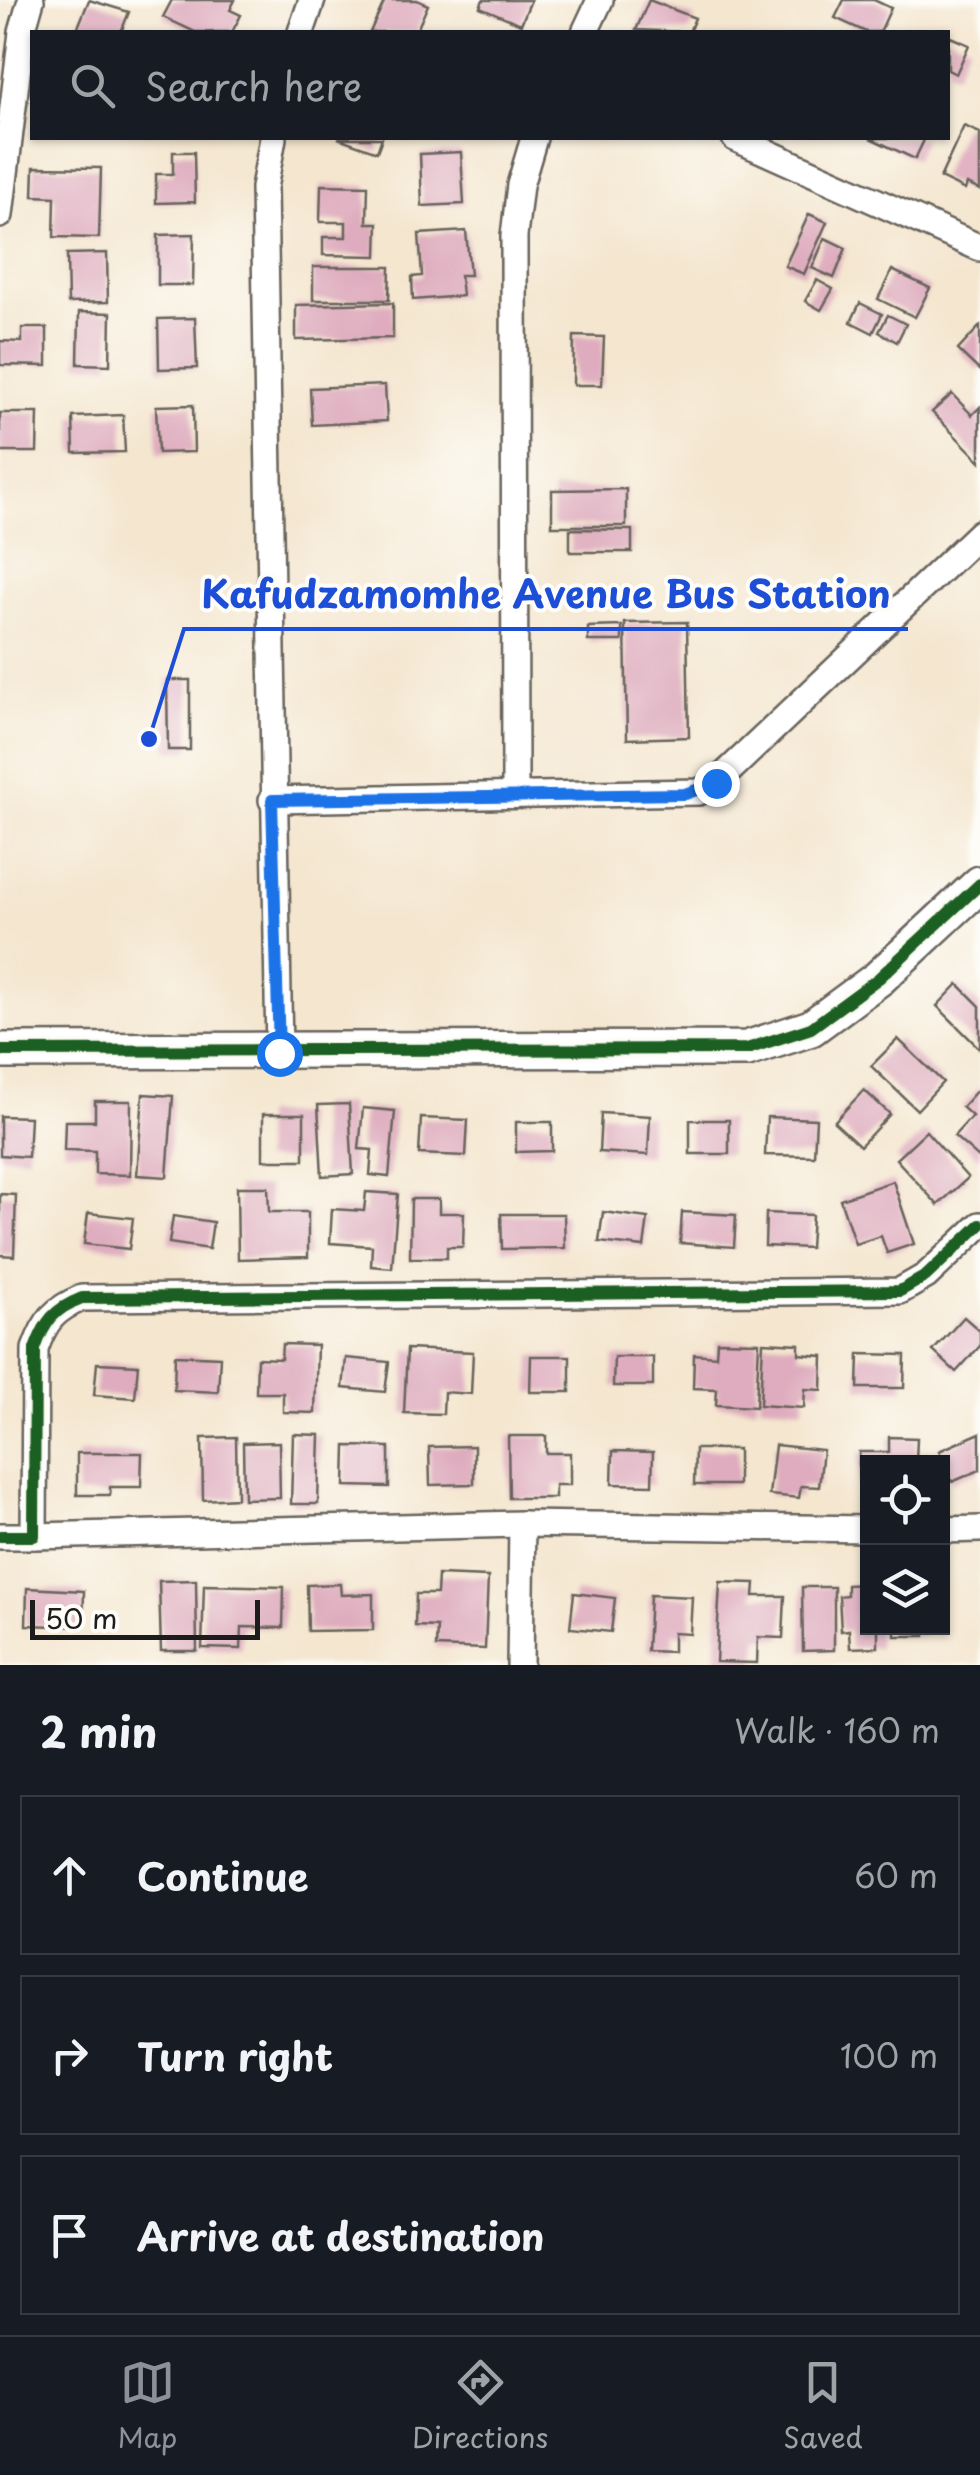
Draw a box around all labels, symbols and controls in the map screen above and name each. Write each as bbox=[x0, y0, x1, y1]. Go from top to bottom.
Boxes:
search box bbox=[30, 30, 950, 140]
text: Search here bbox=[145, 57, 362, 114]
icon: search bbox=[65, 58, 120, 113]
callout: Kafudzamomhe Avenue Bus Station bbox=[184, 561, 908, 629]
text: Kafudzamomhe Avenue Bus Station bbox=[201, 564, 891, 621]
route end bbox=[694, 761, 740, 807]
route start bbox=[257, 1031, 303, 1077]
map controls bbox=[860, 1455, 950, 1635]
button: locate bbox=[860, 1455, 950, 1545]
button: layers bbox=[860, 1545, 950, 1635]
scale bar bbox=[30, 1595, 260, 1640]
text: 50 m bbox=[45, 1596, 118, 1639]
text: 2 min bbox=[40, 1699, 157, 1762]
text: Walk · 160 m bbox=[734, 1706, 940, 1754]
text: Continue bbox=[137, 1847, 308, 1904]
icon: ahead bbox=[42, 1848, 97, 1903]
text: 60 m bbox=[854, 1851, 938, 1899]
text: Turn right bbox=[137, 2027, 333, 2084]
icon: right bbox=[42, 2028, 97, 2083]
text: 100 m bbox=[840, 2031, 938, 2079]
text: Arrive at destination bbox=[137, 2207, 545, 2264]
icon: arrive bbox=[42, 2208, 97, 2263]
tab: Map bbox=[117, 2355, 177, 2458]
tab: Directions bbox=[412, 2355, 548, 2458]
tab: Saved bbox=[783, 2355, 863, 2458]

